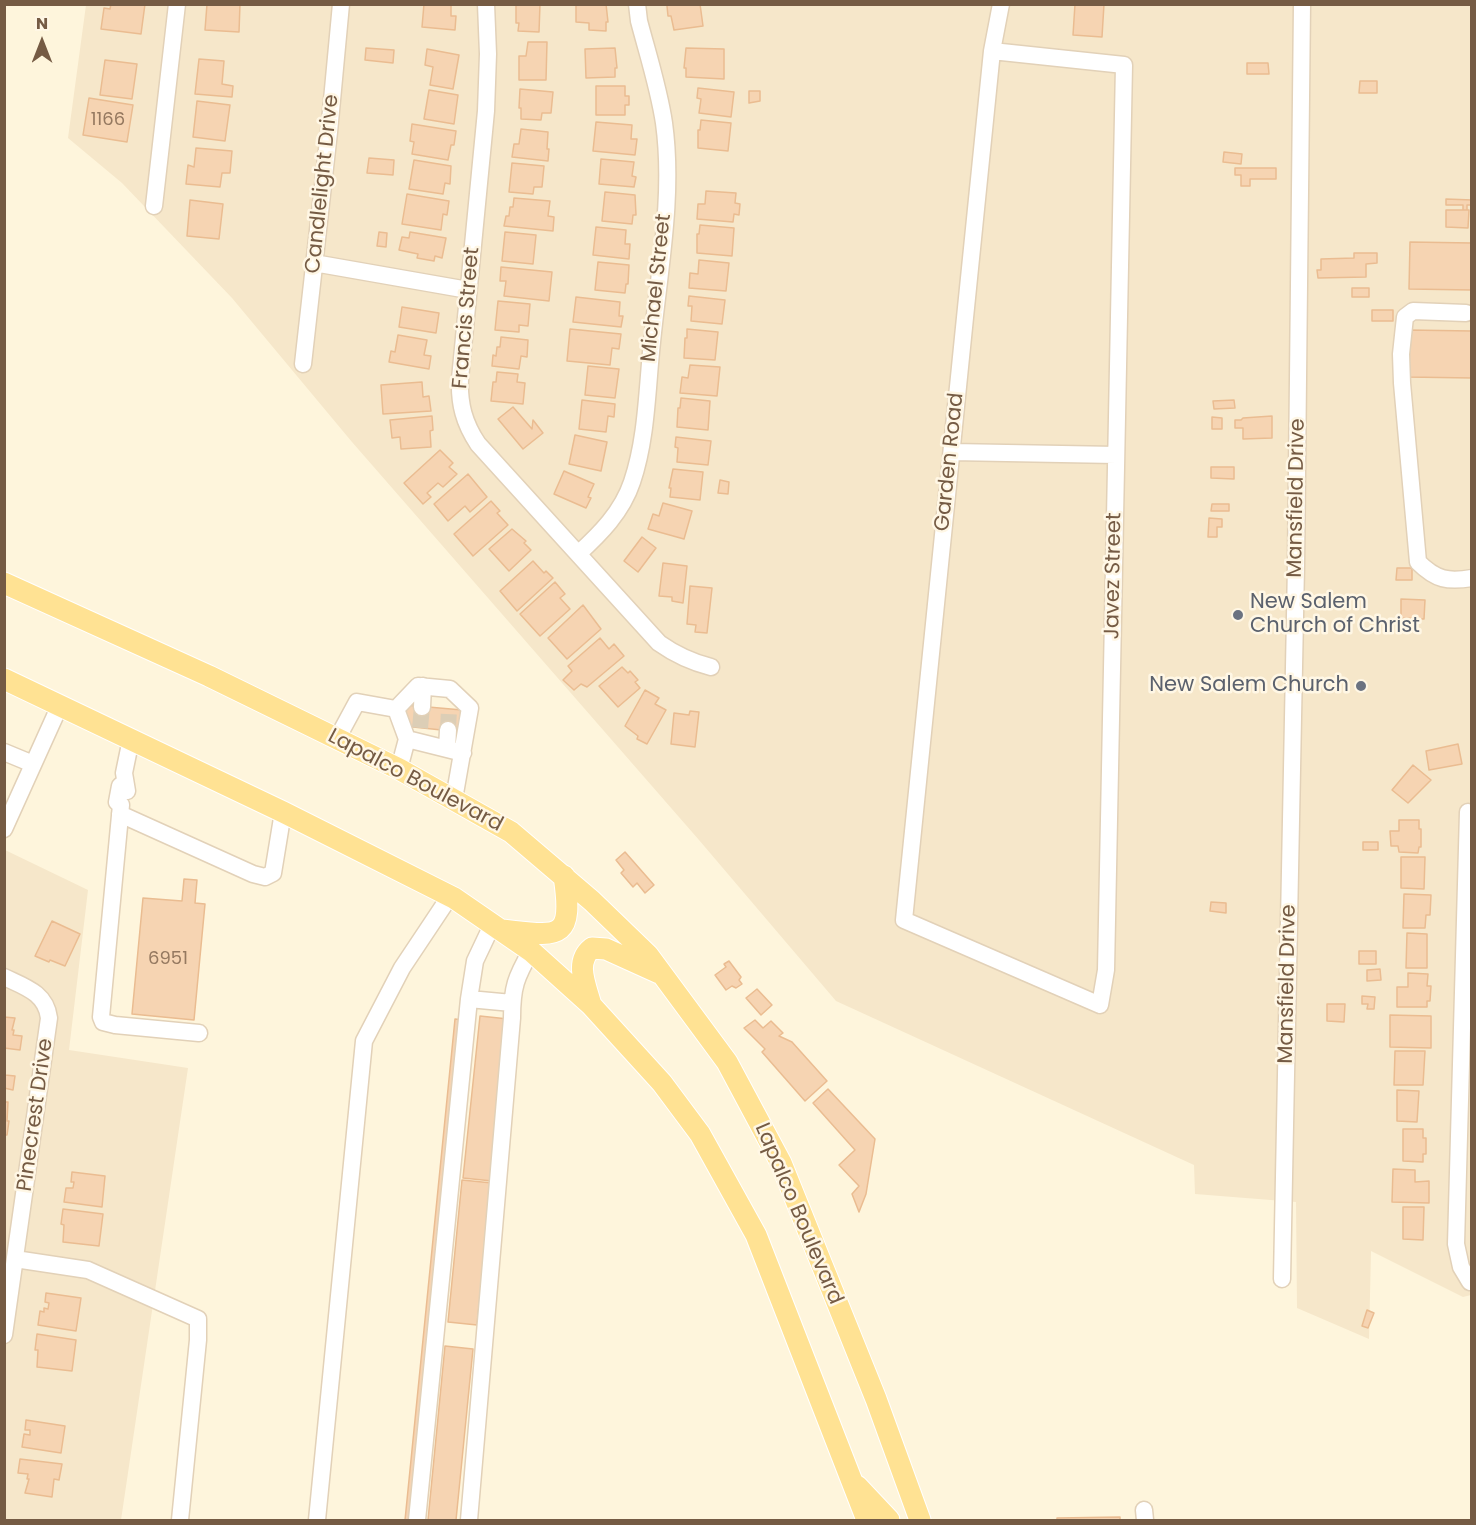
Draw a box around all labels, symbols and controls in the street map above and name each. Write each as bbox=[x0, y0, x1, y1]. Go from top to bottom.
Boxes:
north arrow bbox=[12, 12, 72, 72]
text: N bbox=[36, 12, 48, 35]
street label: Candlelight Drive bbox=[301, 93, 345, 275]
house number: 1166 bbox=[91, 109, 125, 131]
street label: Michael Street bbox=[637, 213, 677, 363]
street label: Francis Street bbox=[448, 246, 486, 390]
street label: Garden Road bbox=[930, 391, 970, 533]
street label: Mansfield Drive bbox=[1283, 418, 1311, 578]
street label: Javez Street bbox=[1100, 512, 1128, 640]
place label: New Salem Church of Christ bbox=[1250, 590, 1420, 640]
marker: New Salem Church of Christ bbox=[1231, 608, 1245, 622]
place label: New Salem Church bbox=[1149, 673, 1349, 699]
marker: New Salem Church bbox=[1354, 679, 1368, 693]
street label: Lapalco Boulevard bbox=[323, 724, 507, 838]
street label: Mansfield Drive bbox=[1274, 904, 1302, 1064]
house number: 6951 bbox=[148, 948, 188, 970]
street label: Pinecrest Drive bbox=[13, 1037, 59, 1193]
street label: Lapalco Boulevard bbox=[748, 1120, 848, 1308]

